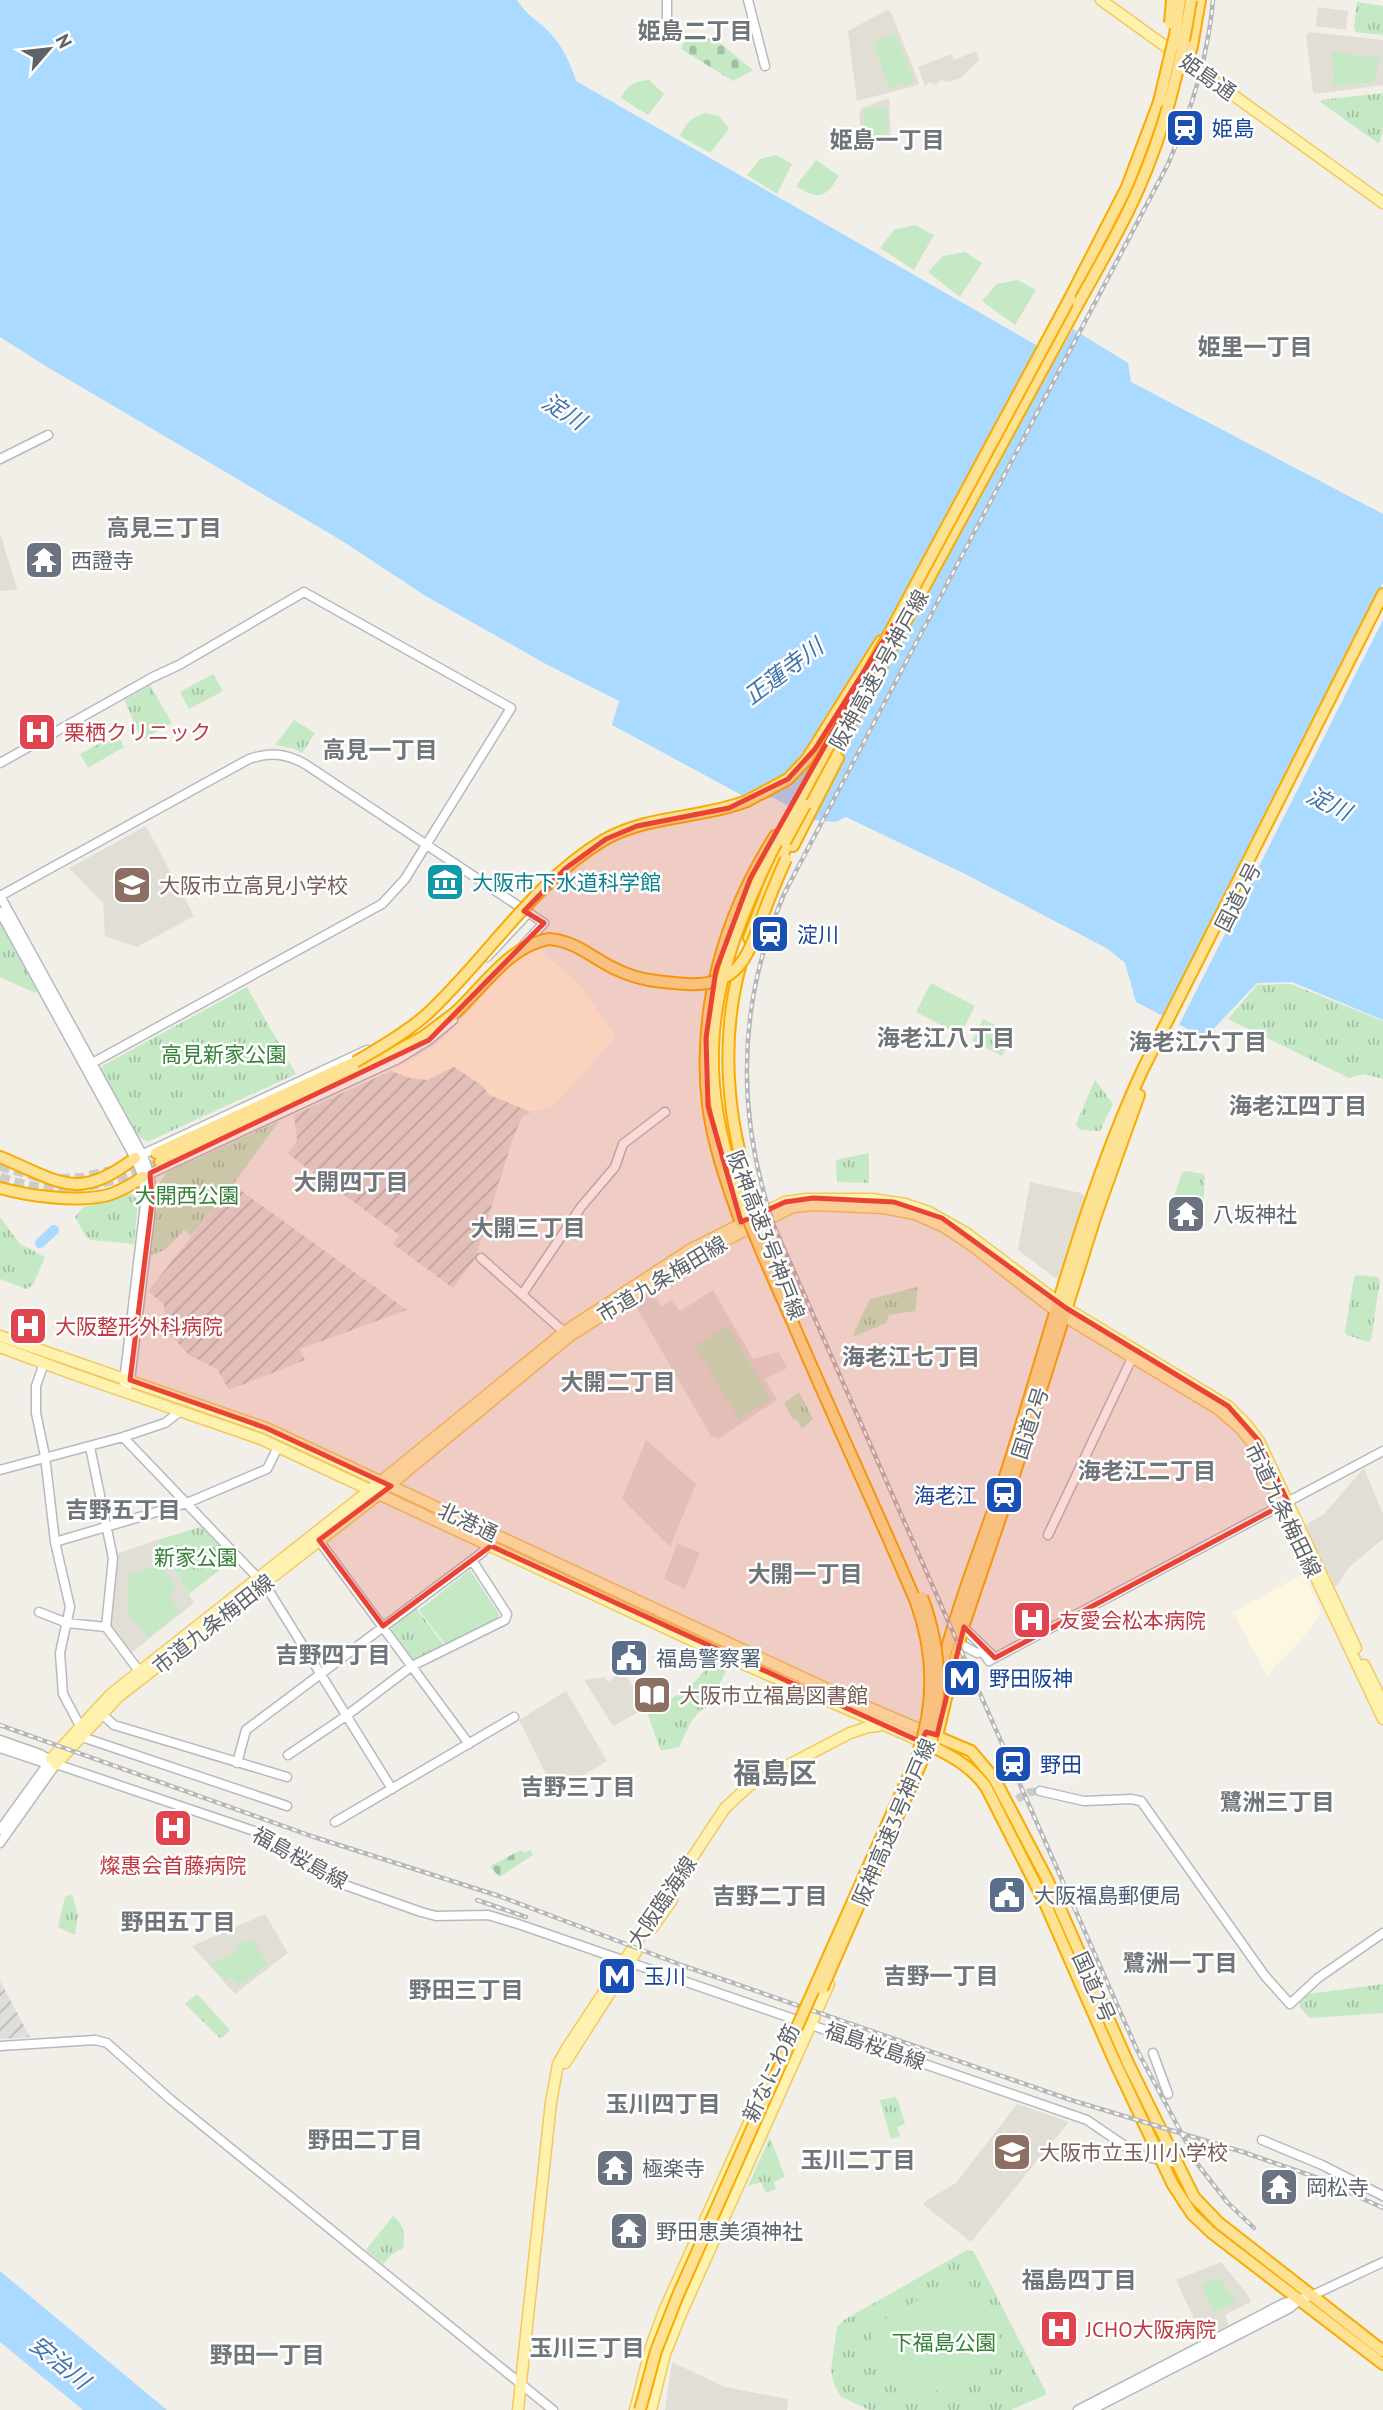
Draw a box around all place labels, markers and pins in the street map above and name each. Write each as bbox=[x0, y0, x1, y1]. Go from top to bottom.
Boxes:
station icon: 姫島 bbox=[1164, 107, 1206, 149]
place label: 姫島 bbox=[1212, 115, 1254, 142]
temple icon: 西證寺 bbox=[23, 539, 65, 581]
place label: 西證寺 bbox=[71, 547, 134, 574]
hospital icon: 栗栖クリニック bbox=[16, 711, 58, 753]
place label: 栗栖クリニック bbox=[64, 719, 211, 746]
museum icon: 大阪市下水道科学館 bbox=[424, 861, 466, 903]
school or university icon: 大阪市立高見小学校 bbox=[111, 864, 153, 906]
place label: 大阪市下水道科学館 bbox=[472, 869, 661, 896]
place label: 大阪市立高見小学校 bbox=[159, 872, 348, 899]
station icon: 淀川 bbox=[749, 913, 791, 955]
place label: 淀川 bbox=[797, 921, 839, 948]
temple icon: 八坂神社 bbox=[1165, 1193, 1207, 1235]
place label: 八坂神社 bbox=[1213, 1201, 1297, 1228]
hospital icon: 大阪整形外科病院 bbox=[7, 1305, 49, 1347]
place label: 大阪整形外科病院 bbox=[55, 1313, 223, 1340]
station icon: 海老江 bbox=[983, 1474, 1025, 1516]
place label: 海老江 bbox=[914, 1482, 977, 1509]
hospital icon: 友愛会松本病院 bbox=[1011, 1599, 1053, 1641]
place label: 友愛会松本病院 bbox=[1059, 1607, 1206, 1634]
public building icon: 福島警察署 bbox=[608, 1637, 650, 1679]
place label: 福島警察署 bbox=[656, 1645, 761, 1672]
metro station icon: 野田阪神 bbox=[941, 1657, 983, 1699]
place label: 野田阪神 bbox=[989, 1665, 1073, 1692]
library icon: 大阪市立福島図書館 bbox=[631, 1674, 673, 1716]
place label: 大阪市立福島図書館 bbox=[679, 1682, 868, 1709]
station icon: 野田 bbox=[992, 1743, 1034, 1785]
place label: 野田 bbox=[1040, 1751, 1082, 1778]
hospital icon: 燦惠会首藤病院 bbox=[152, 1807, 194, 1849]
place label: 燦惠会首藤病院 bbox=[100, 1852, 247, 1879]
public building icon: 大阪福島郵便局 bbox=[986, 1874, 1028, 1916]
place label: 大阪福島郵便局 bbox=[1034, 1882, 1181, 1909]
metro station icon: 玉川 bbox=[596, 1955, 638, 1997]
place label: 玉川 bbox=[644, 1963, 686, 1990]
school or university icon: 大阪市立玉川小学校 bbox=[991, 2131, 1033, 2173]
place label: 大阪市立玉川小学校 bbox=[1039, 2139, 1228, 2166]
temple icon: 極楽寺 bbox=[594, 2147, 636, 2189]
place label: 極楽寺 bbox=[642, 2155, 705, 2182]
temple icon: 岡松寺 bbox=[1258, 2166, 1300, 2208]
place label: 岡松寺 bbox=[1306, 2174, 1369, 2201]
temple icon: 野田恵美須神社 bbox=[608, 2210, 650, 2252]
place label: 野田恵美須神社 bbox=[656, 2218, 803, 2245]
hospital icon: JCHO大阪病院 bbox=[1038, 2308, 1080, 2350]
place label: JCHO大阪病院 bbox=[1085, 2316, 1217, 2343]

